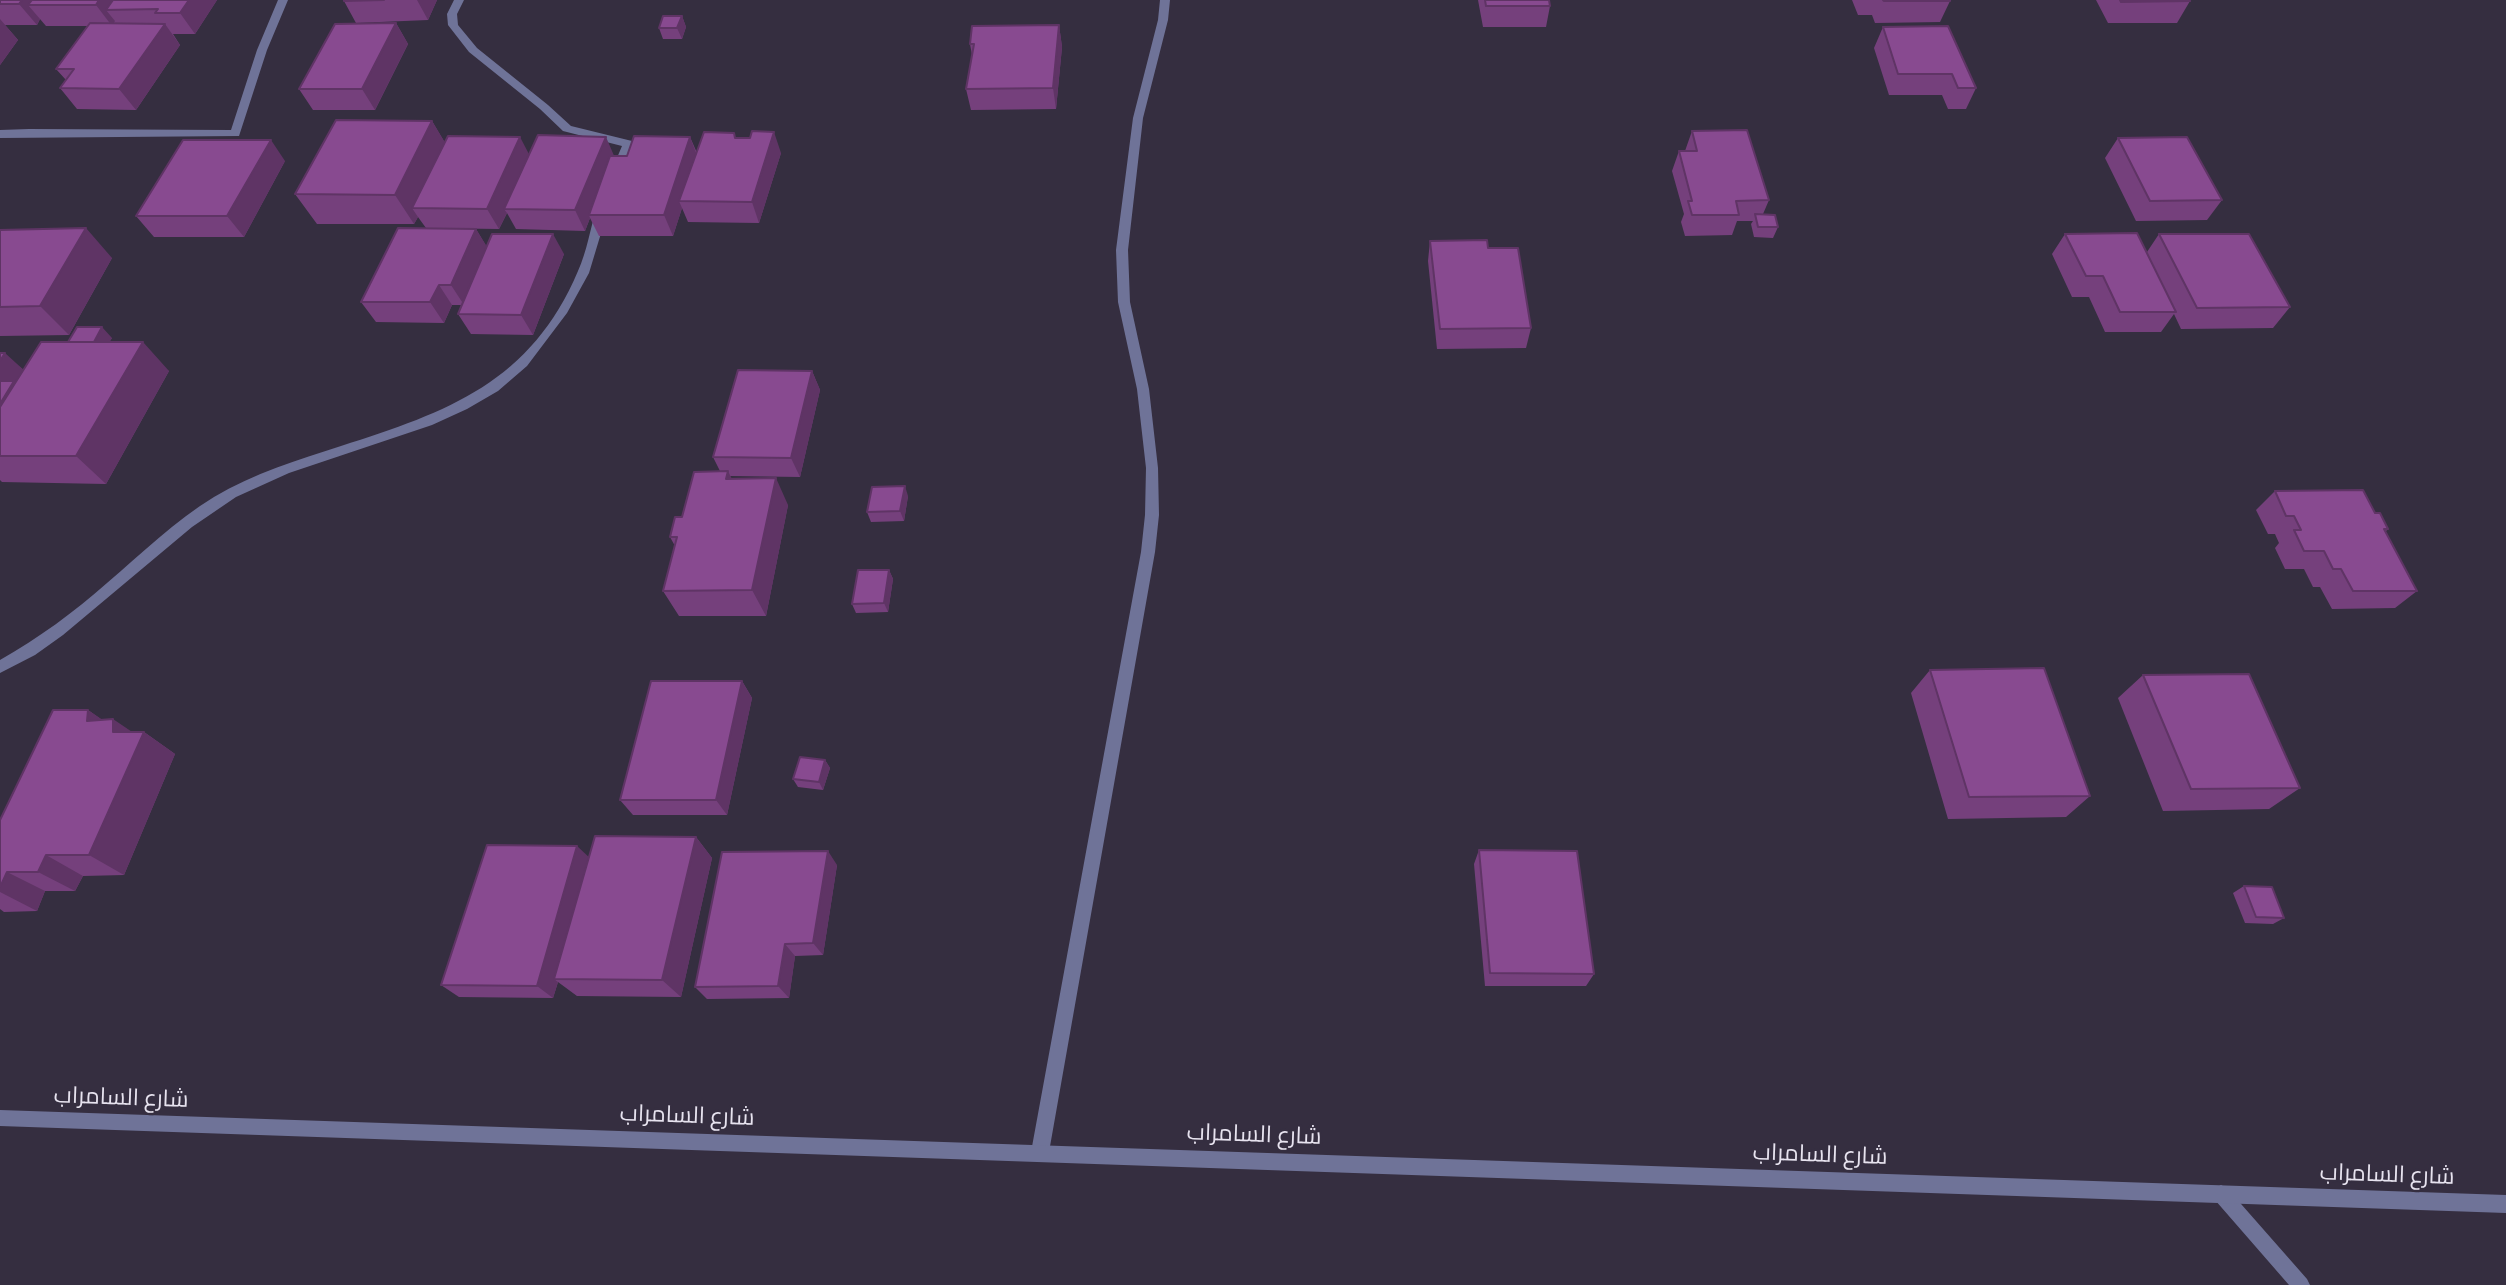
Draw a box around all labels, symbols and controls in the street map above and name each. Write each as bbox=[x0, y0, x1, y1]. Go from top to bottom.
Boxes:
street label: شارع السامراب bbox=[53, 1084, 189, 1116]
street label: شارع السامراب bbox=[619, 1102, 755, 1134]
street label: شارع السامراب bbox=[1186, 1121, 1322, 1153]
street label: شارع السامراب bbox=[1752, 1141, 1888, 1173]
street label: شارع السامراب bbox=[2319, 1161, 2455, 1193]

